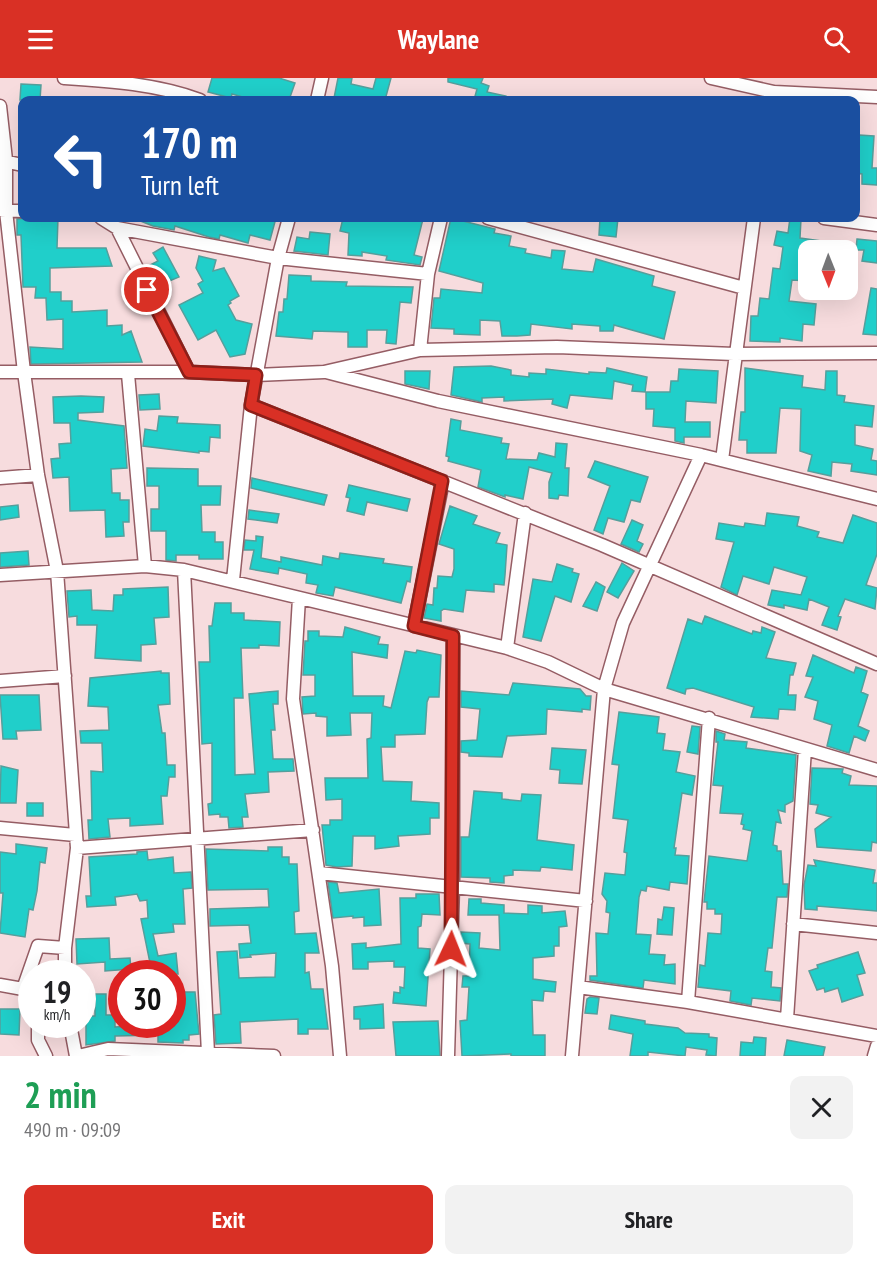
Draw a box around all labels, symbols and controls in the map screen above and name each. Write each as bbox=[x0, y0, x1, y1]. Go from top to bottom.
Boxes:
text: Waylane bbox=[398, 22, 479, 56]
icon: menu bbox=[24, 23, 57, 56]
icon: search bbox=[820, 23, 853, 56]
text: 170 m bbox=[141, 115, 238, 170]
icon: left bbox=[42, 120, 120, 198]
text: Turn left bbox=[141, 168, 219, 202]
north arrow bbox=[798, 240, 858, 300]
map controls bbox=[798, 240, 858, 300]
pin bbox=[121, 264, 172, 315]
icon: arrive bbox=[130, 273, 163, 306]
position arrow bbox=[419, 917, 483, 981]
speed limit sign: 30 bbox=[108, 960, 186, 1038]
text: 19 bbox=[43, 972, 71, 1011]
text: km/h bbox=[44, 1005, 70, 1024]
text: 2 min bbox=[24, 1071, 97, 1118]
button: close bbox=[790, 1076, 853, 1139]
text: 490 m · 09:09 bbox=[24, 1117, 121, 1143]
button: Exit bbox=[24, 1185, 433, 1254]
button: Share bbox=[445, 1185, 853, 1254]

